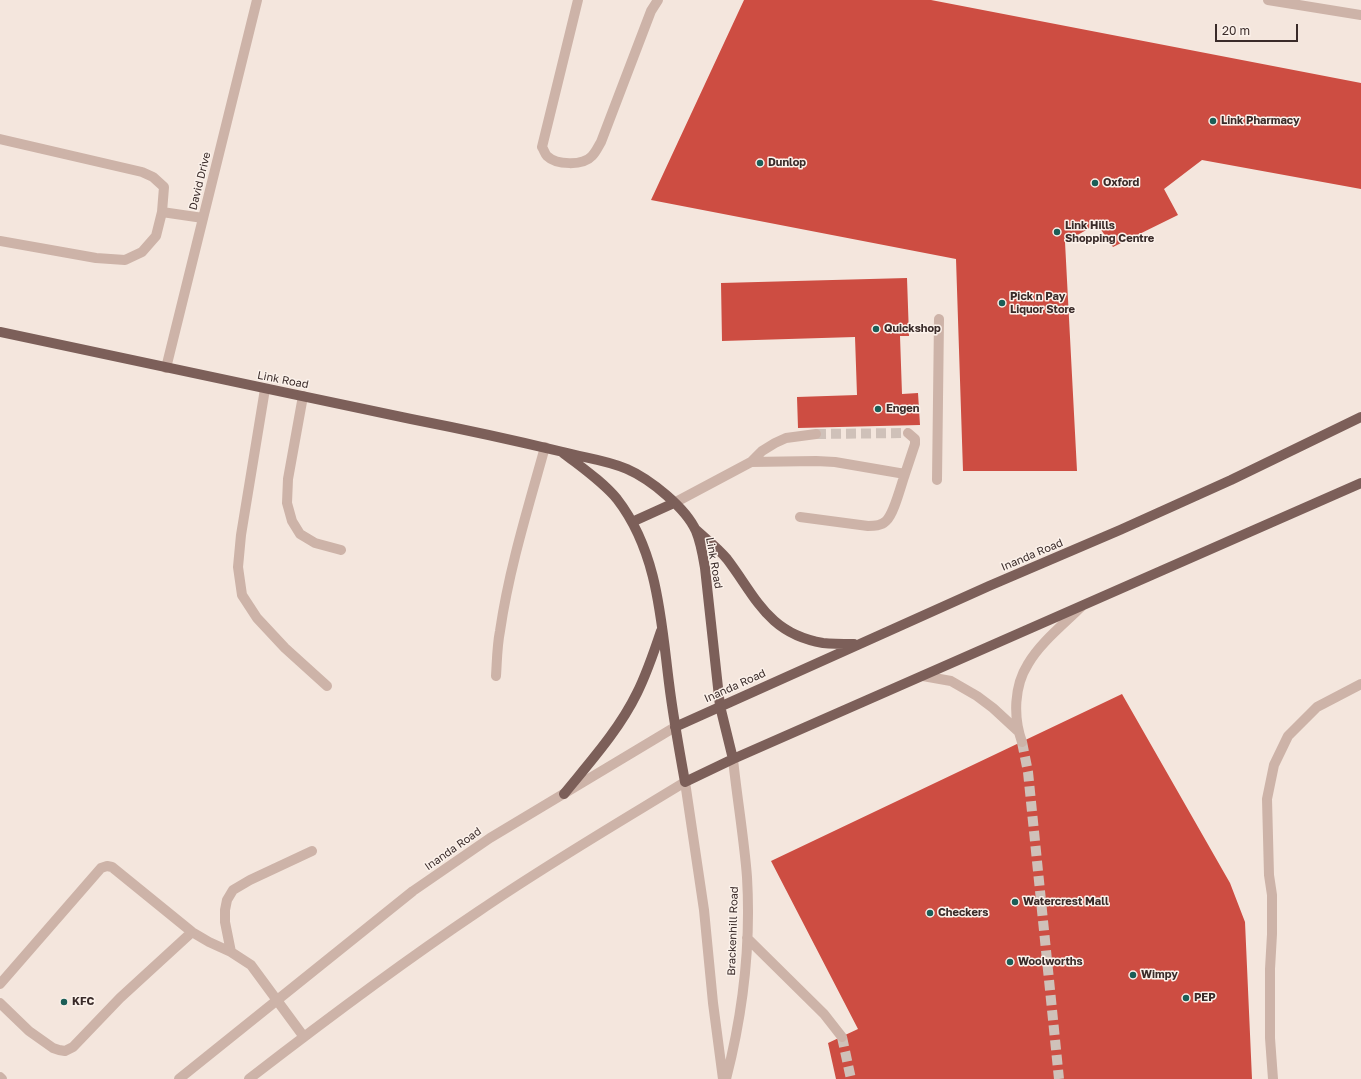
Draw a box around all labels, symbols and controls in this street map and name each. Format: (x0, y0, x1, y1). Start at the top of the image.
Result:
scale bar (1217, 16, 1300, 42)
text: 20 m (1222, 23, 1250, 38)
place label: Link Pharmacy (1221, 114, 1300, 128)
marker: Link Pharmacy (1208, 116, 1218, 126)
street label: David Drive (186, 151, 214, 211)
place label: Dunlop (768, 156, 806, 170)
marker: Dunlop (755, 158, 765, 168)
place label: Oxford (1103, 176, 1139, 190)
marker: Oxford (1090, 178, 1100, 188)
place label: Link Hills Shopping Centre (1065, 219, 1154, 245)
marker: Link Hills Shopping Centre (1052, 227, 1062, 237)
place label: Pick n Pay Liquor Store (1010, 290, 1075, 316)
marker: Pick n Pay Liquor Store (997, 298, 1007, 308)
place label: Quickshop (884, 322, 941, 336)
marker: Quickshop (871, 324, 881, 334)
street label: Link Road (256, 369, 310, 391)
place label: Engen (886, 402, 919, 416)
marker: Engen (873, 404, 883, 414)
street label: Link Road (703, 536, 725, 590)
street label: Inanda Road (999, 536, 1065, 574)
street label: Inanda Road (702, 667, 768, 705)
street label: Inanda Road (422, 825, 484, 873)
street label: Brackenhill Road (725, 886, 741, 976)
place label: Watercrest Mall (1023, 895, 1109, 909)
marker: Watercrest Mall (1010, 897, 1020, 907)
place label: Checkers (938, 906, 988, 920)
marker: Checkers (925, 908, 935, 918)
place label: Woolworths (1018, 955, 1083, 969)
marker: Woolworths (1005, 957, 1015, 967)
place label: Wimpy (1141, 968, 1178, 982)
marker: Wimpy (1128, 970, 1138, 980)
place label: PEP (1194, 991, 1216, 1005)
marker: PEP (1181, 993, 1191, 1003)
place label: KFC (72, 995, 94, 1009)
marker: KFC (59, 997, 69, 1007)

